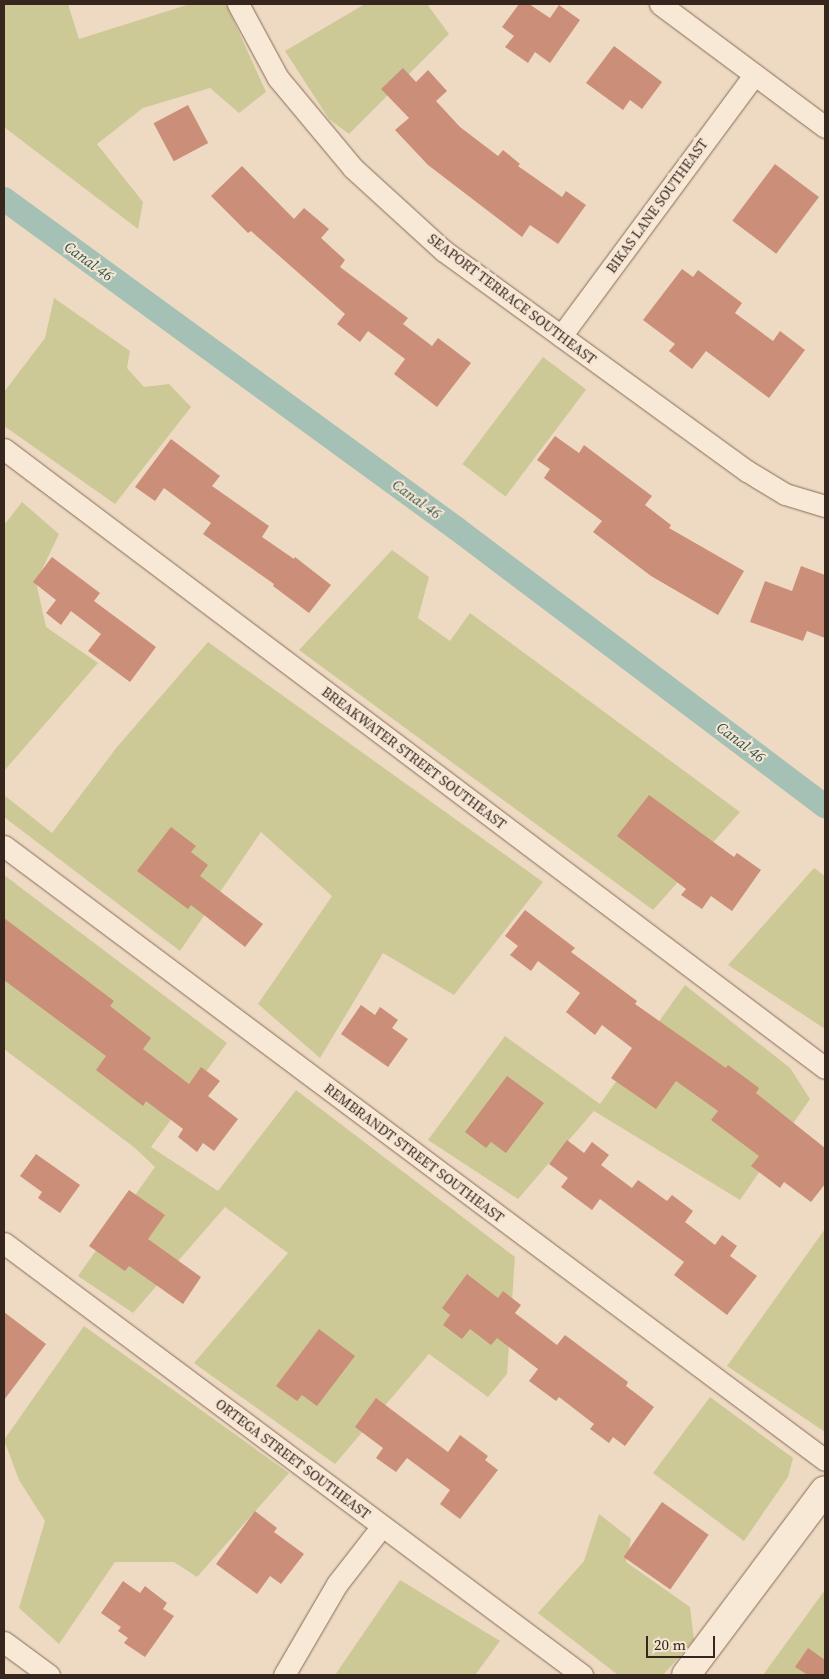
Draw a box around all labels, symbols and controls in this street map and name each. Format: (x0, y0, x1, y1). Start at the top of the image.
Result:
street label: BIKAS LANE SOUTHEAST (603, 136, 711, 276)
street label: SEAPORT TERRACE SOUTHEAST (424, 230, 600, 368)
water label: Canal 46 (61, 237, 117, 285)
water label: Canal 46 (389, 475, 445, 523)
street label: BREAKWATER STREET SOUTHEAST (318, 683, 510, 833)
water label: Canal 46 (713, 718, 769, 766)
street label: REMBRANDT STREET SOUTHEAST (321, 1080, 507, 1226)
street label: ORTEGA STREET SOUTHEAST (212, 1395, 374, 1523)
scale bar (649, 1626, 718, 1658)
text: 20 m (654, 1634, 686, 1655)

